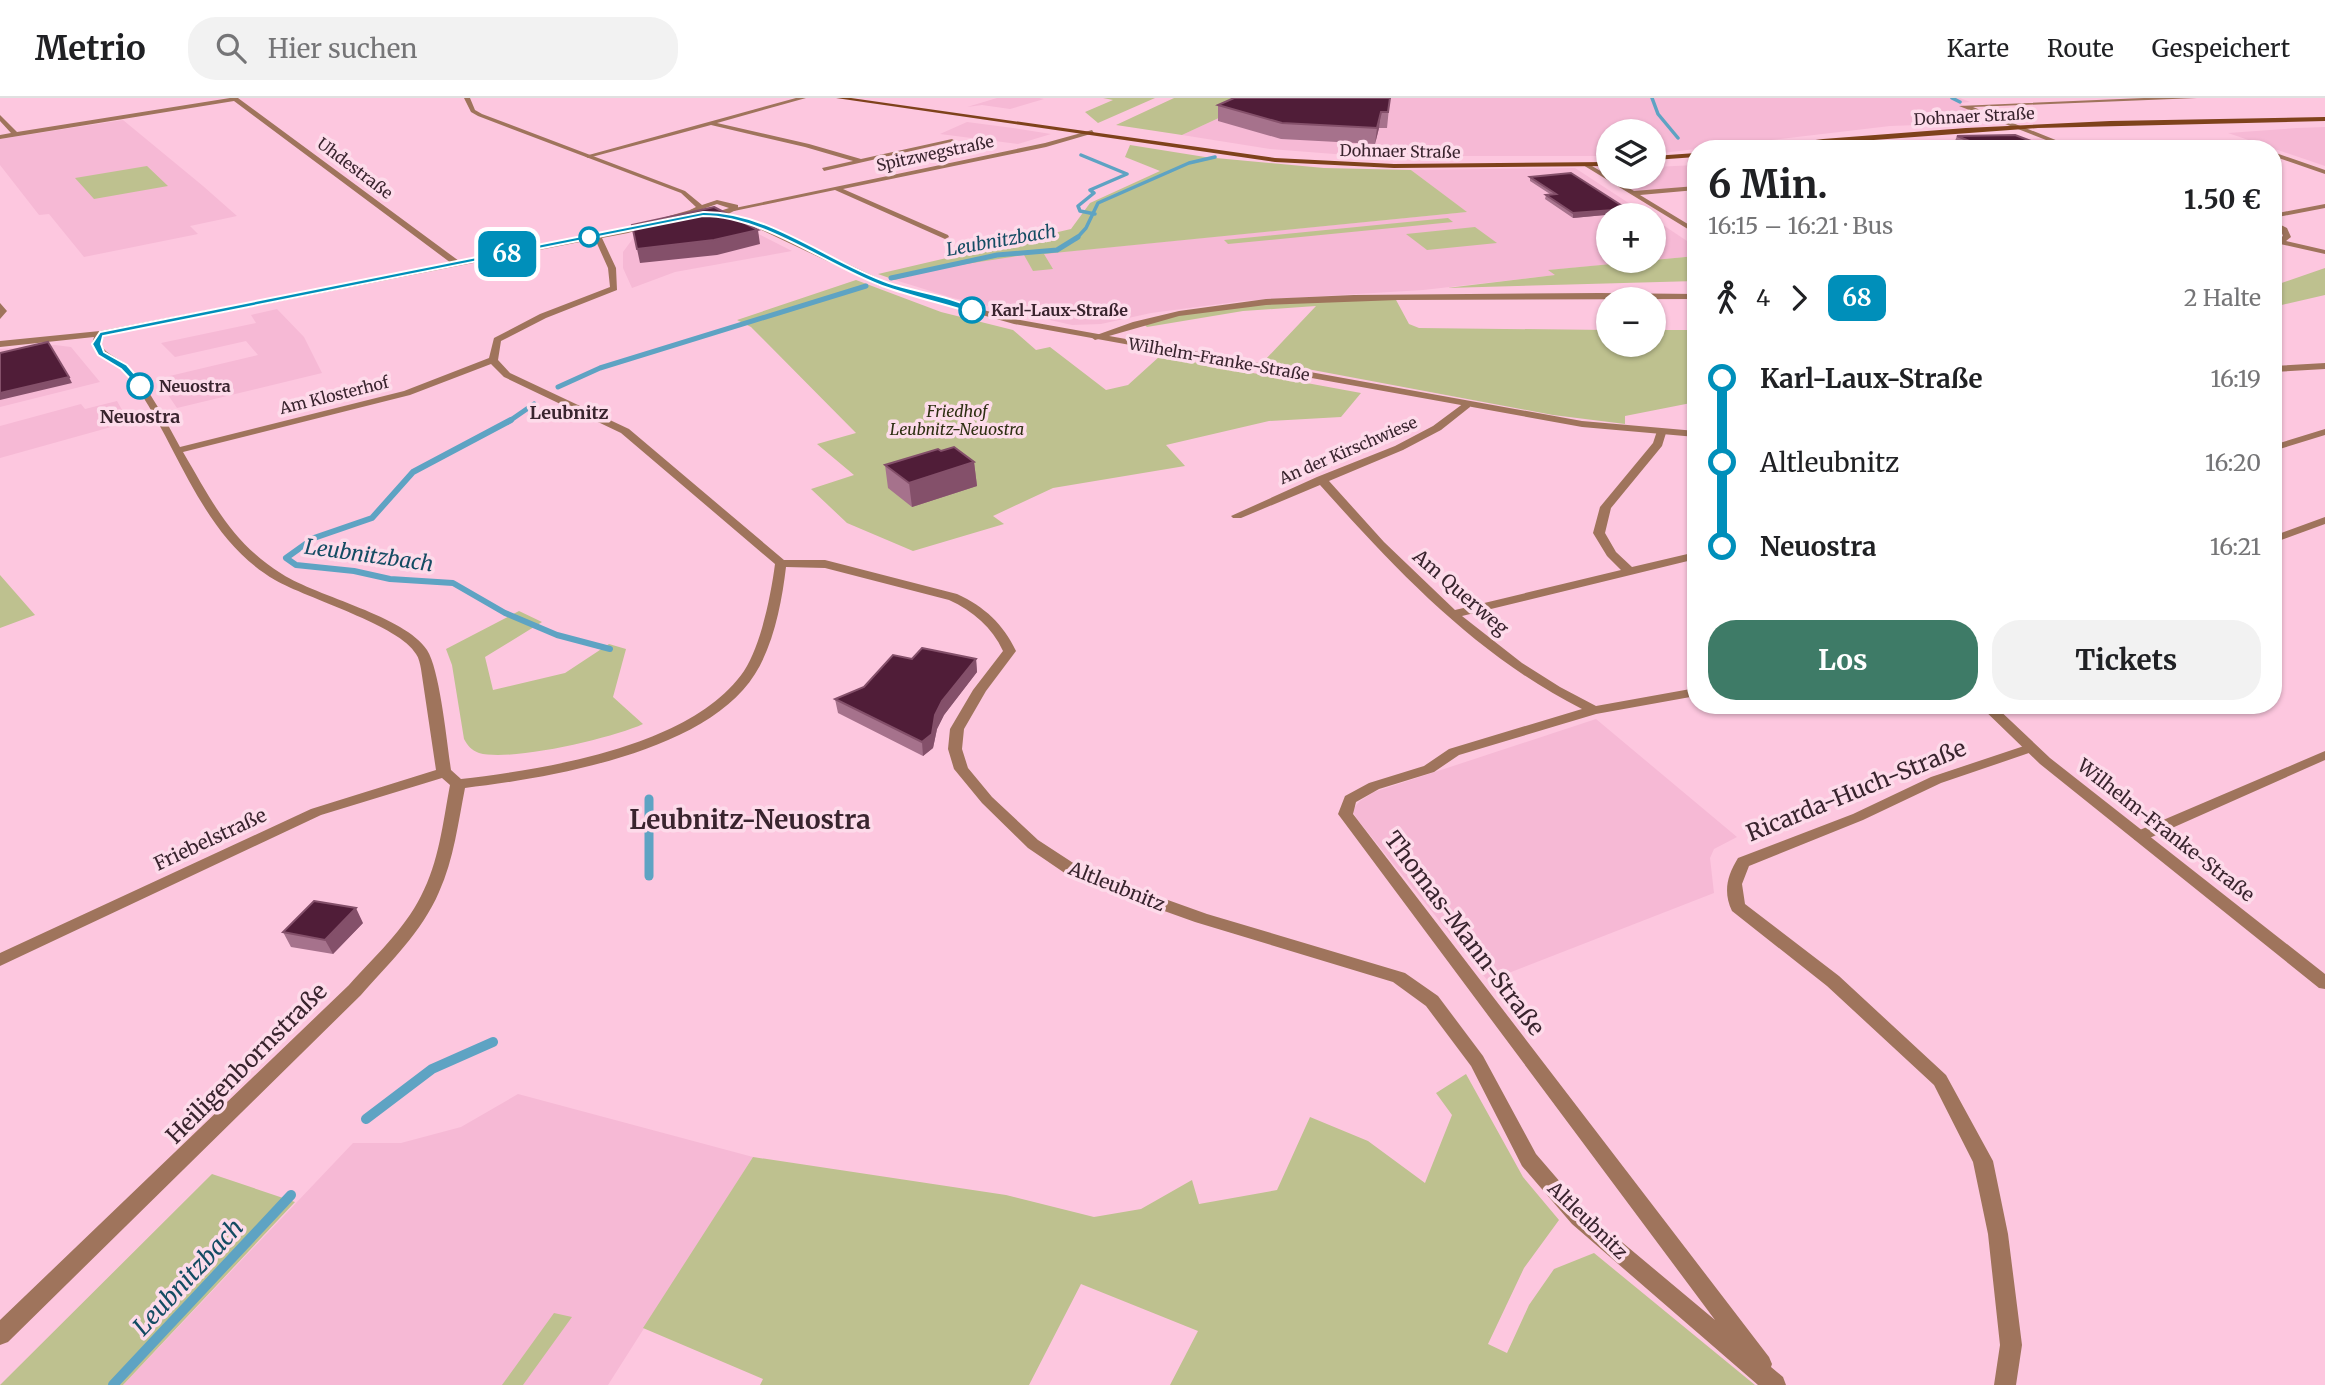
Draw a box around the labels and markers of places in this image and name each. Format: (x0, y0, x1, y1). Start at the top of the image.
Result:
unlabelled marker (579, 227, 599, 247)
marker: Karl-Laux-Straße (959, 297, 985, 323)
place label: Karl-Laux-Straße (991, 300, 1128, 320)
marker: Neuostra (127, 373, 153, 399)
place label: Neuostra (159, 376, 231, 396)

